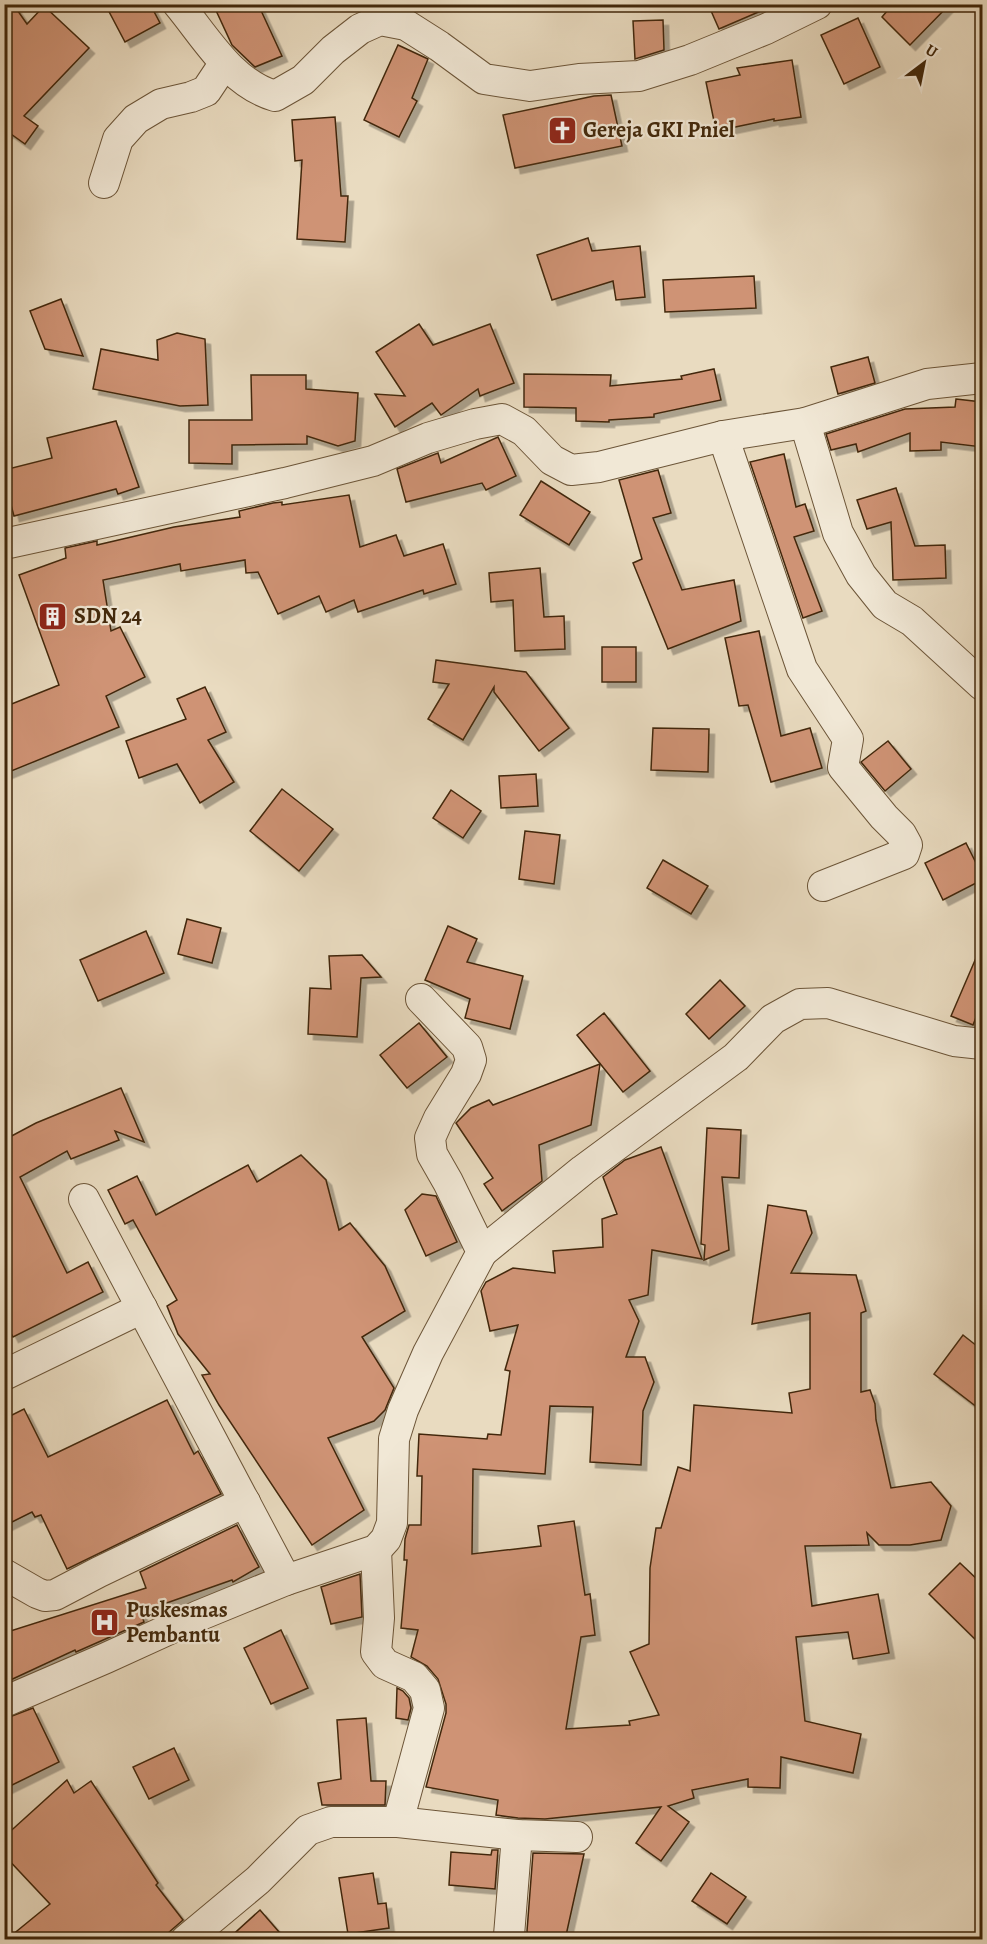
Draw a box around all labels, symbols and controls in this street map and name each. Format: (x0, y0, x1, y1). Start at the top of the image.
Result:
north arrow (894, 33, 954, 93)
text: U (921, 39, 942, 63)
church icon: Gereja GKI Pniel (546, 114, 578, 146)
place label: Gereja GKI Pniel (583, 115, 735, 145)
building icon: SDN 24 (37, 600, 69, 632)
place label: SDN 24 (74, 601, 142, 631)
place label: Puskesmas Pembantu (126, 1595, 228, 1650)
hospital icon: Puskesmas Pembantu (89, 1607, 121, 1639)

